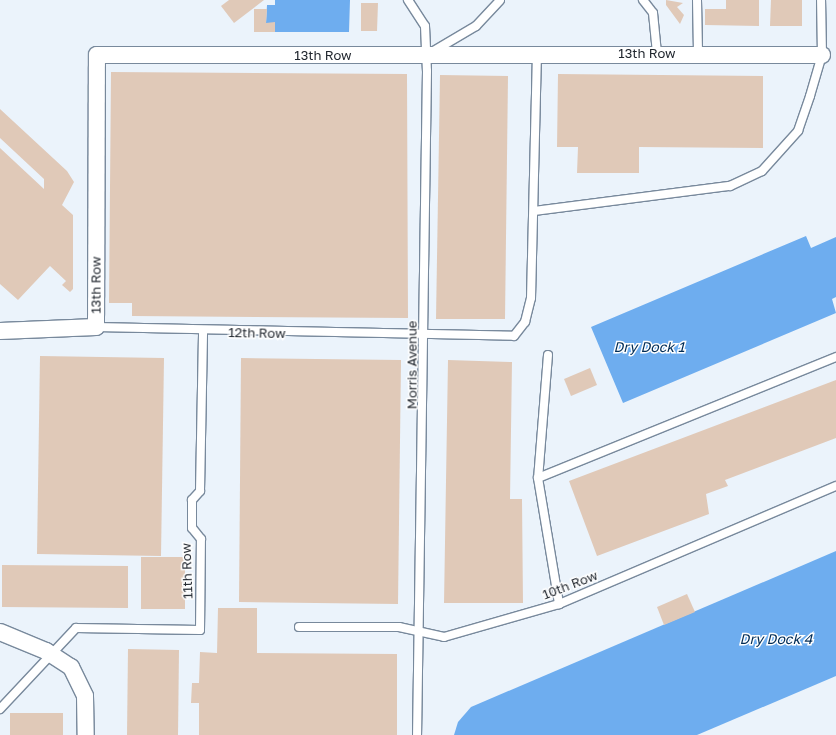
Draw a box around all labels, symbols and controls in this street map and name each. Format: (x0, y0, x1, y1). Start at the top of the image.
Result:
street label: 13th Row (618, 45, 676, 61)
street label: 13th Row (294, 47, 352, 63)
street label: 13th Row (88, 256, 104, 314)
street label: Morris Avenue (404, 321, 420, 409)
street label: 12th Row (228, 325, 286, 341)
water label: Dry Dock 1 (613, 339, 685, 355)
street label: 11th Row (178, 543, 196, 599)
street label: 10th Row (540, 567, 600, 603)
water label: Dry Dock 4 (740, 631, 812, 647)

